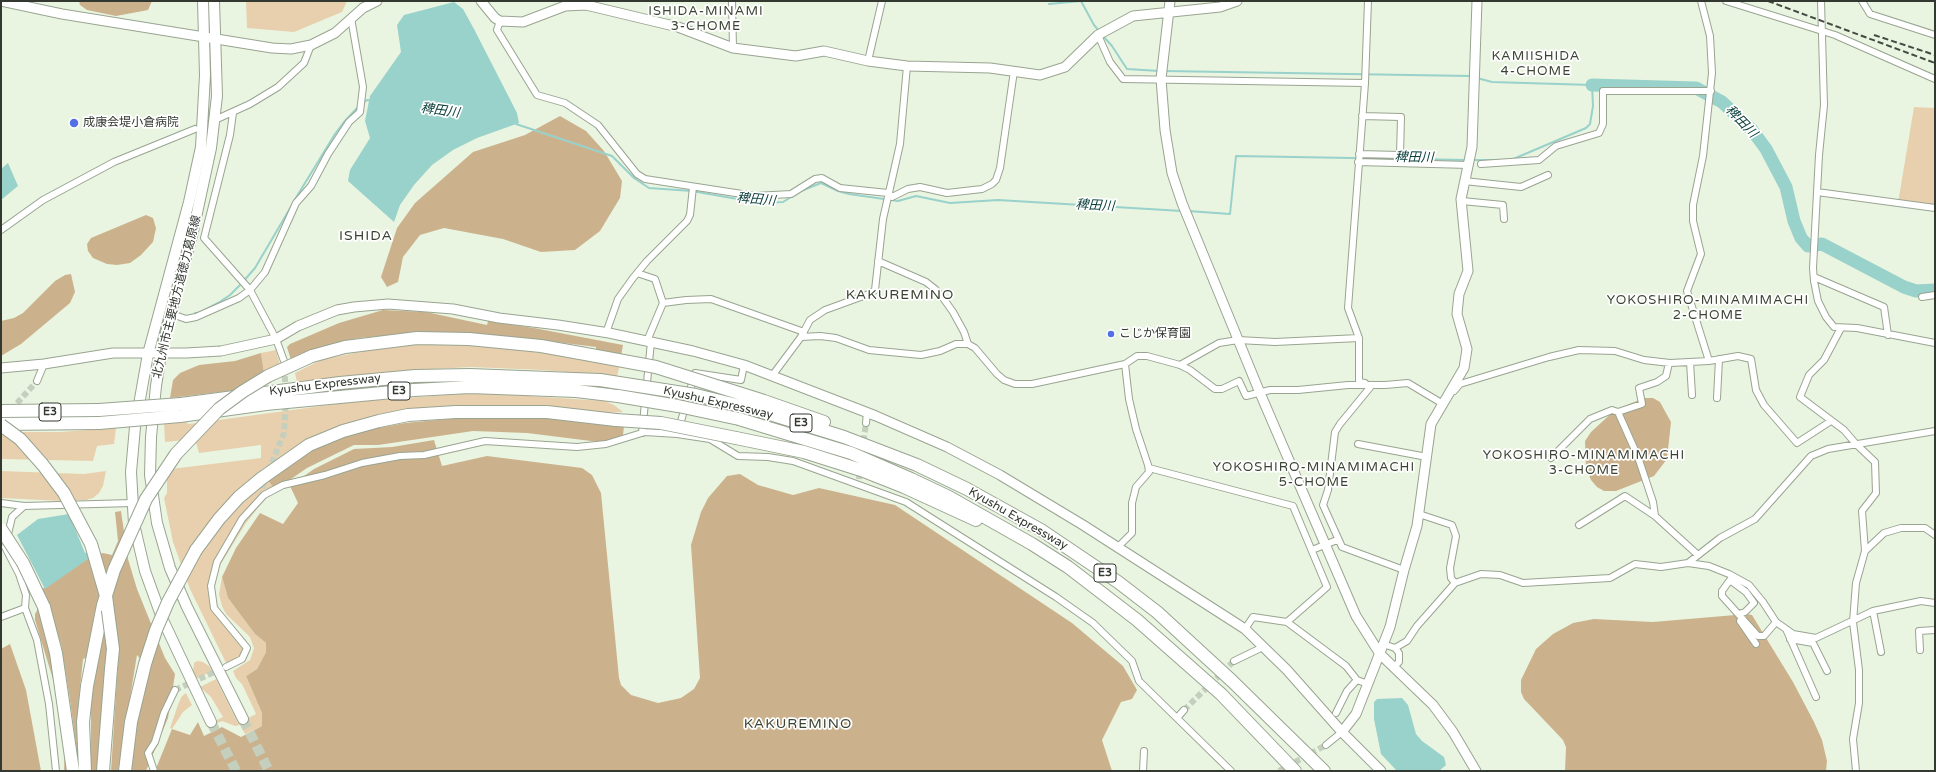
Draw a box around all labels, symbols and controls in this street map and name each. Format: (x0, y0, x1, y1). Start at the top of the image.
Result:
district label: ISHIDA-MINAMI 3-CHOME (648, 4, 764, 35)
district label: KAMIISHIDA 4-CHOME (1492, 49, 1580, 80)
water label: 稗田川 (420, 101, 460, 121)
water label: 稗田川 (1722, 103, 1760, 141)
place label: 成康会堤小倉病院 (83, 116, 179, 130)
marker: 成康会堤小倉病院 (68, 117, 80, 129)
water label: 稗田川 (1394, 150, 1434, 166)
water label: 稗田川 (736, 191, 776, 209)
water label: 稗田川 (1075, 197, 1115, 215)
street label: 北九州市主要地方道徳力葛原線 (150, 214, 204, 380)
district label: ISHIDA (339, 228, 393, 244)
district label: KAKUREMINO (846, 287, 954, 303)
district label: YOKOSHIRO-MINAMIMACHI 2-CHOME (1607, 293, 1809, 324)
place label: こじか保育園 (1119, 327, 1191, 341)
marker: こじか保育園 (1106, 329, 1116, 339)
street label: Kyushu Expressway (268, 371, 382, 399)
road number: E3 (388, 382, 410, 400)
street label: Kyushu Expressway (662, 383, 774, 423)
road number: E3 (39, 403, 61, 421)
road number: E3 (790, 414, 812, 432)
district label: YOKOSHIRO-MINAMIMACHI 3-CHOME (1483, 448, 1685, 479)
district label: YOKOSHIRO-MINAMIMACHI 5-CHOME (1213, 460, 1415, 491)
street label: Kyushu Expressway (966, 485, 1070, 553)
road number: E3 (1094, 564, 1116, 582)
district label: KAKUREMINO (744, 716, 852, 732)

